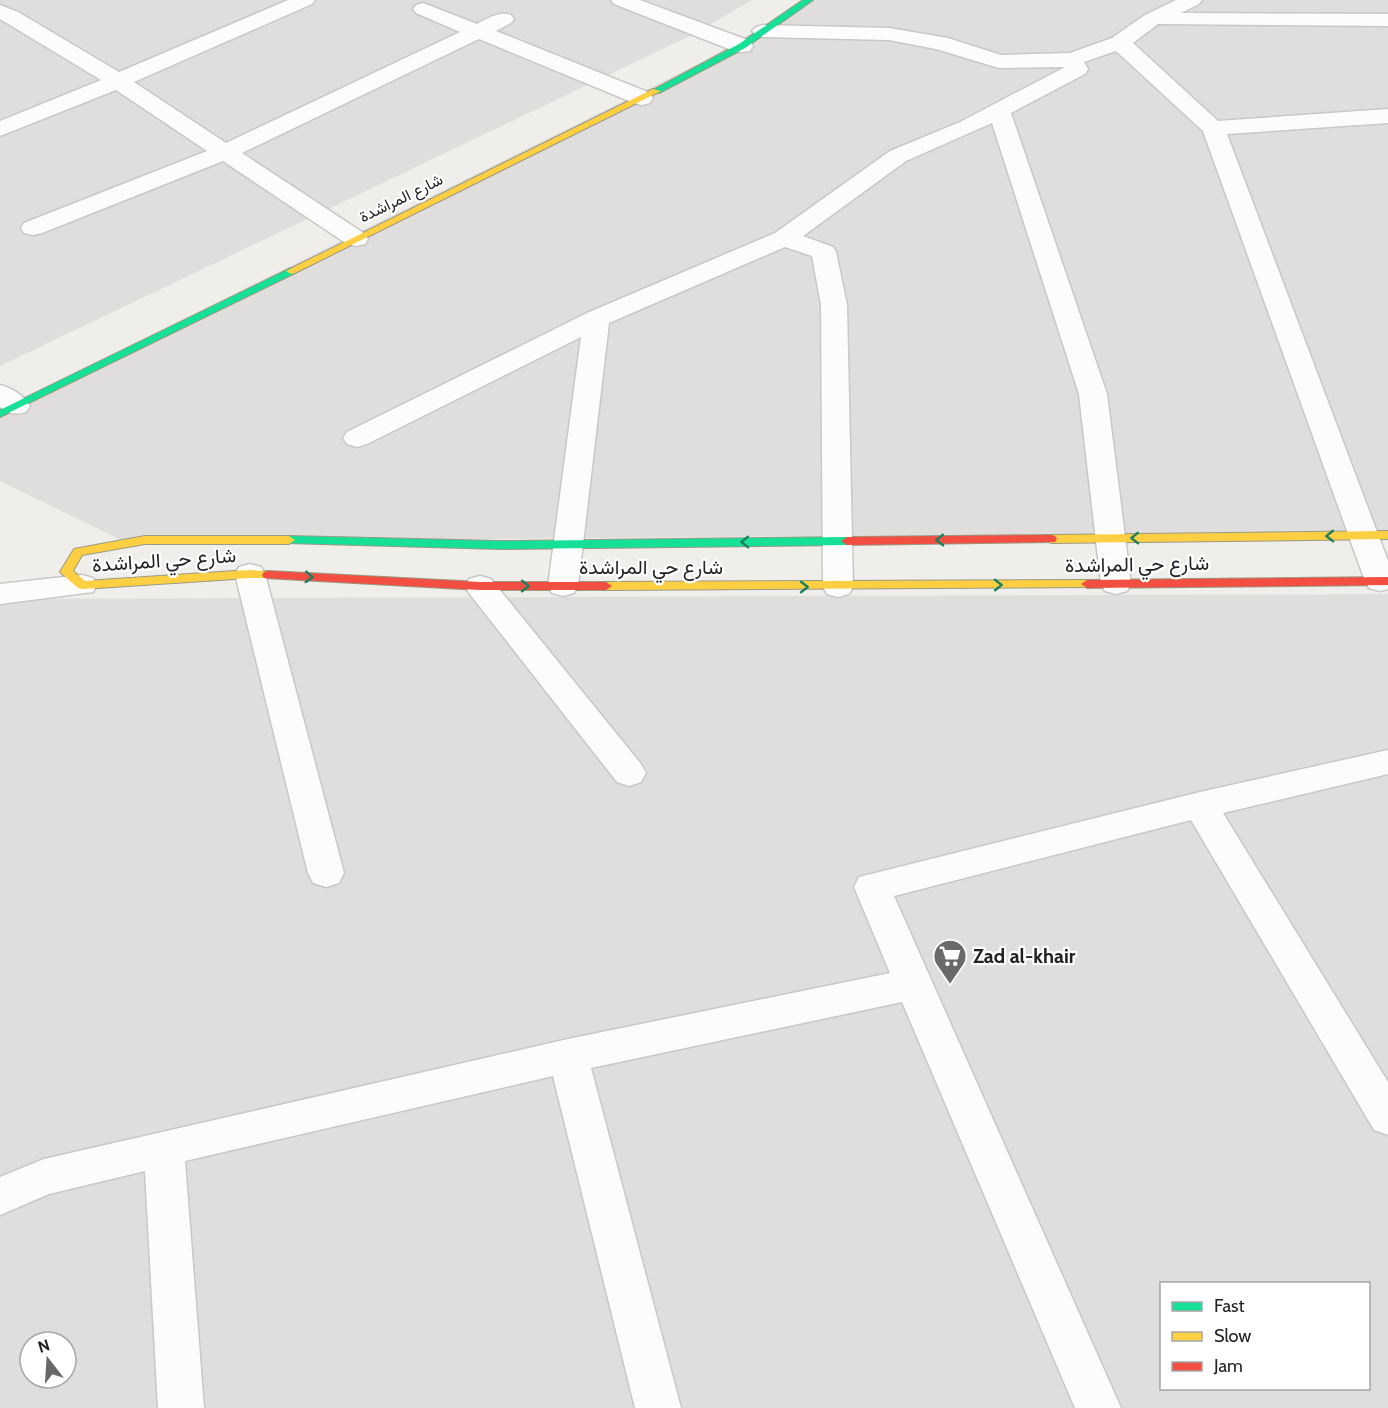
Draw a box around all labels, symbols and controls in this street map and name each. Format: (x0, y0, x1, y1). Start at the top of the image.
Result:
street label: شارع المراشدة (356, 170, 447, 228)
one-way arrow (1325, 530, 1334, 542)
one-way arrow (1130, 532, 1139, 544)
one-way arrow (935, 534, 944, 546)
one-way arrow (740, 536, 749, 548)
street label: شارع حي المراشدة (91, 543, 237, 582)
street label: شارع حي المراشدة (1065, 551, 1209, 582)
street label: شارع حي المراشدة (579, 555, 723, 584)
one-way arrow (304, 570, 313, 583)
one-way arrow (994, 579, 1003, 591)
one-way arrow (520, 580, 529, 592)
one-way arrow (799, 581, 808, 593)
supermarket icon: Zad al-khair (932, 938, 968, 985)
place label: Zad al-khair (973, 944, 1076, 968)
legend (1160, 1282, 1370, 1390)
text: Fast (1214, 1295, 1245, 1317)
text: Slow (1214, 1325, 1251, 1347)
north arrow (18, 1330, 78, 1390)
text: N (36, 1335, 52, 1357)
text: Jam (1213, 1355, 1243, 1377)

